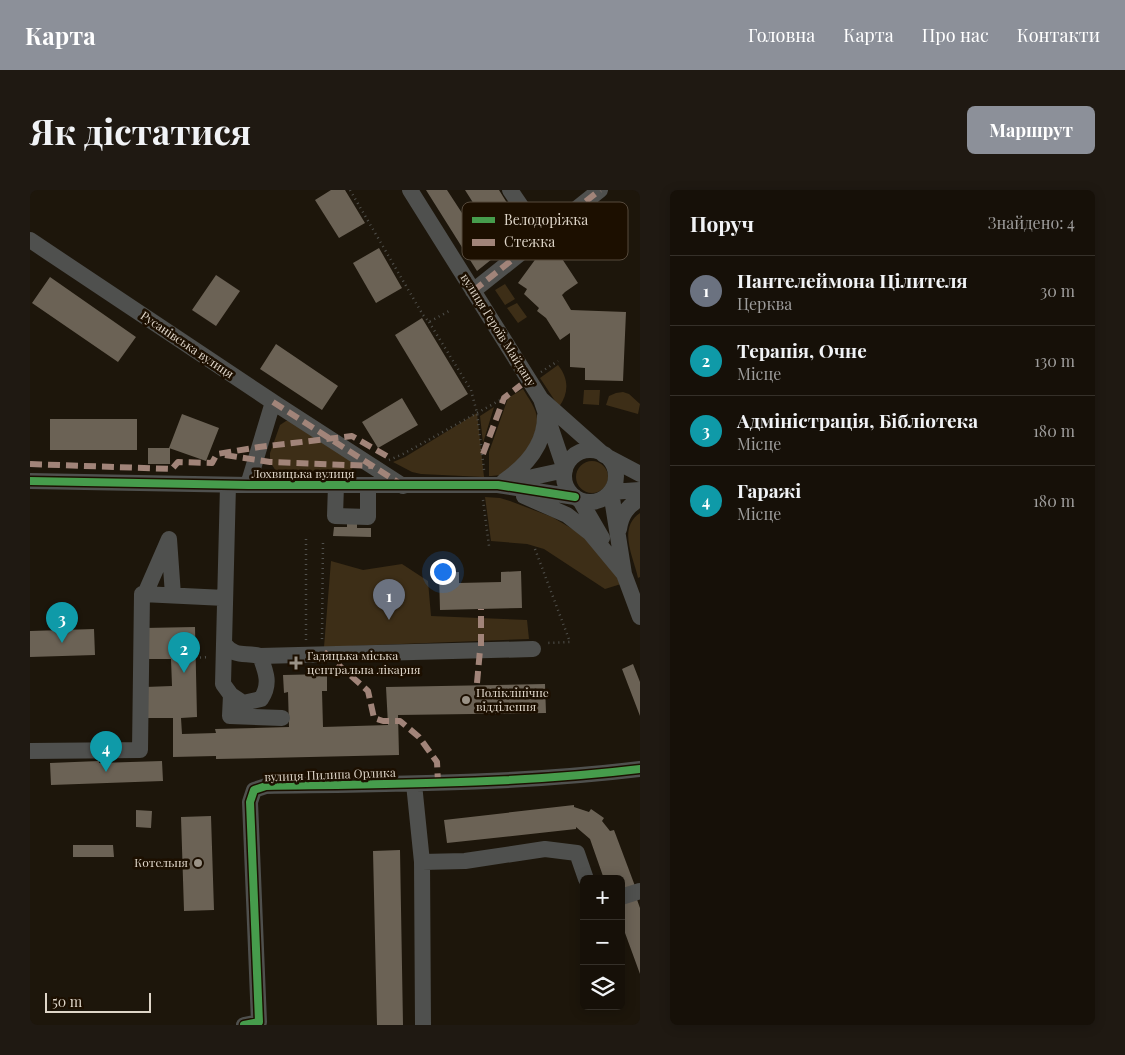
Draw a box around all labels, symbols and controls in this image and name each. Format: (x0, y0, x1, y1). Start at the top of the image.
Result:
text: Карта (25, 19, 96, 51)
text: Головна (748, 23, 815, 47)
text: Карта (843, 23, 894, 47)
text: Про нас (922, 23, 989, 47)
text: Контакти (1017, 23, 1100, 47)
button: Маршрут (967, 106, 1095, 154)
text: Як дістатися (30, 107, 251, 154)
legend (462, 202, 628, 260)
text: Поруч (690, 209, 754, 237)
text: Велодоріжка (504, 210, 588, 229)
text: Знайдено: 4 (988, 212, 1075, 233)
text: Стежка (504, 232, 555, 251)
text: Пантелеймона Цілителя (737, 267, 968, 293)
street label: вулиця Героїв Майдану (458, 270, 540, 389)
text: 1 (703, 280, 709, 301)
text: 30 m (1040, 280, 1075, 301)
text: Церква (737, 293, 792, 314)
street label: Русанівська вулиця (138, 307, 238, 382)
text: Терапія, Очне (737, 337, 867, 363)
text: 2 (702, 350, 710, 371)
text: 130 m (1034, 350, 1075, 371)
text: Місце (737, 363, 781, 384)
text: Адміністрація, Бібліотека (737, 407, 978, 433)
text: 3 (702, 420, 710, 441)
text: 180 m (1033, 420, 1075, 441)
text: Місце (737, 433, 781, 454)
street label: Лохвицька вулиця (250, 465, 355, 481)
text: Гаражі (737, 477, 801, 503)
text: 4 (702, 490, 710, 511)
text: 180 m (1033, 490, 1075, 511)
text: Місце (737, 503, 781, 524)
your location (430, 559, 456, 585)
pin: 1 (373, 579, 405, 620)
pin: 3 (46, 602, 78, 643)
pin: 2 (168, 632, 200, 673)
place label: Гадяцька міська центральна лікарня (307, 647, 421, 677)
marker: Гадяцька міська центральна лікарня (289, 656, 303, 670)
place label: Поліклінічне відділення (476, 684, 549, 714)
marker: Поліклінічне відділення (460, 694, 472, 706)
pin: 4 (90, 731, 122, 772)
street label: вулиця Пилипа Орлика (264, 764, 396, 784)
place label: Котельня (134, 854, 189, 870)
marker: Котельня (192, 857, 204, 869)
map controls (580, 875, 625, 1010)
button: + (580, 875, 625, 920)
button: − (580, 920, 625, 965)
button: layers (580, 965, 625, 1010)
scale bar (45, 990, 151, 1013)
text: 50 m (52, 992, 82, 1011)

